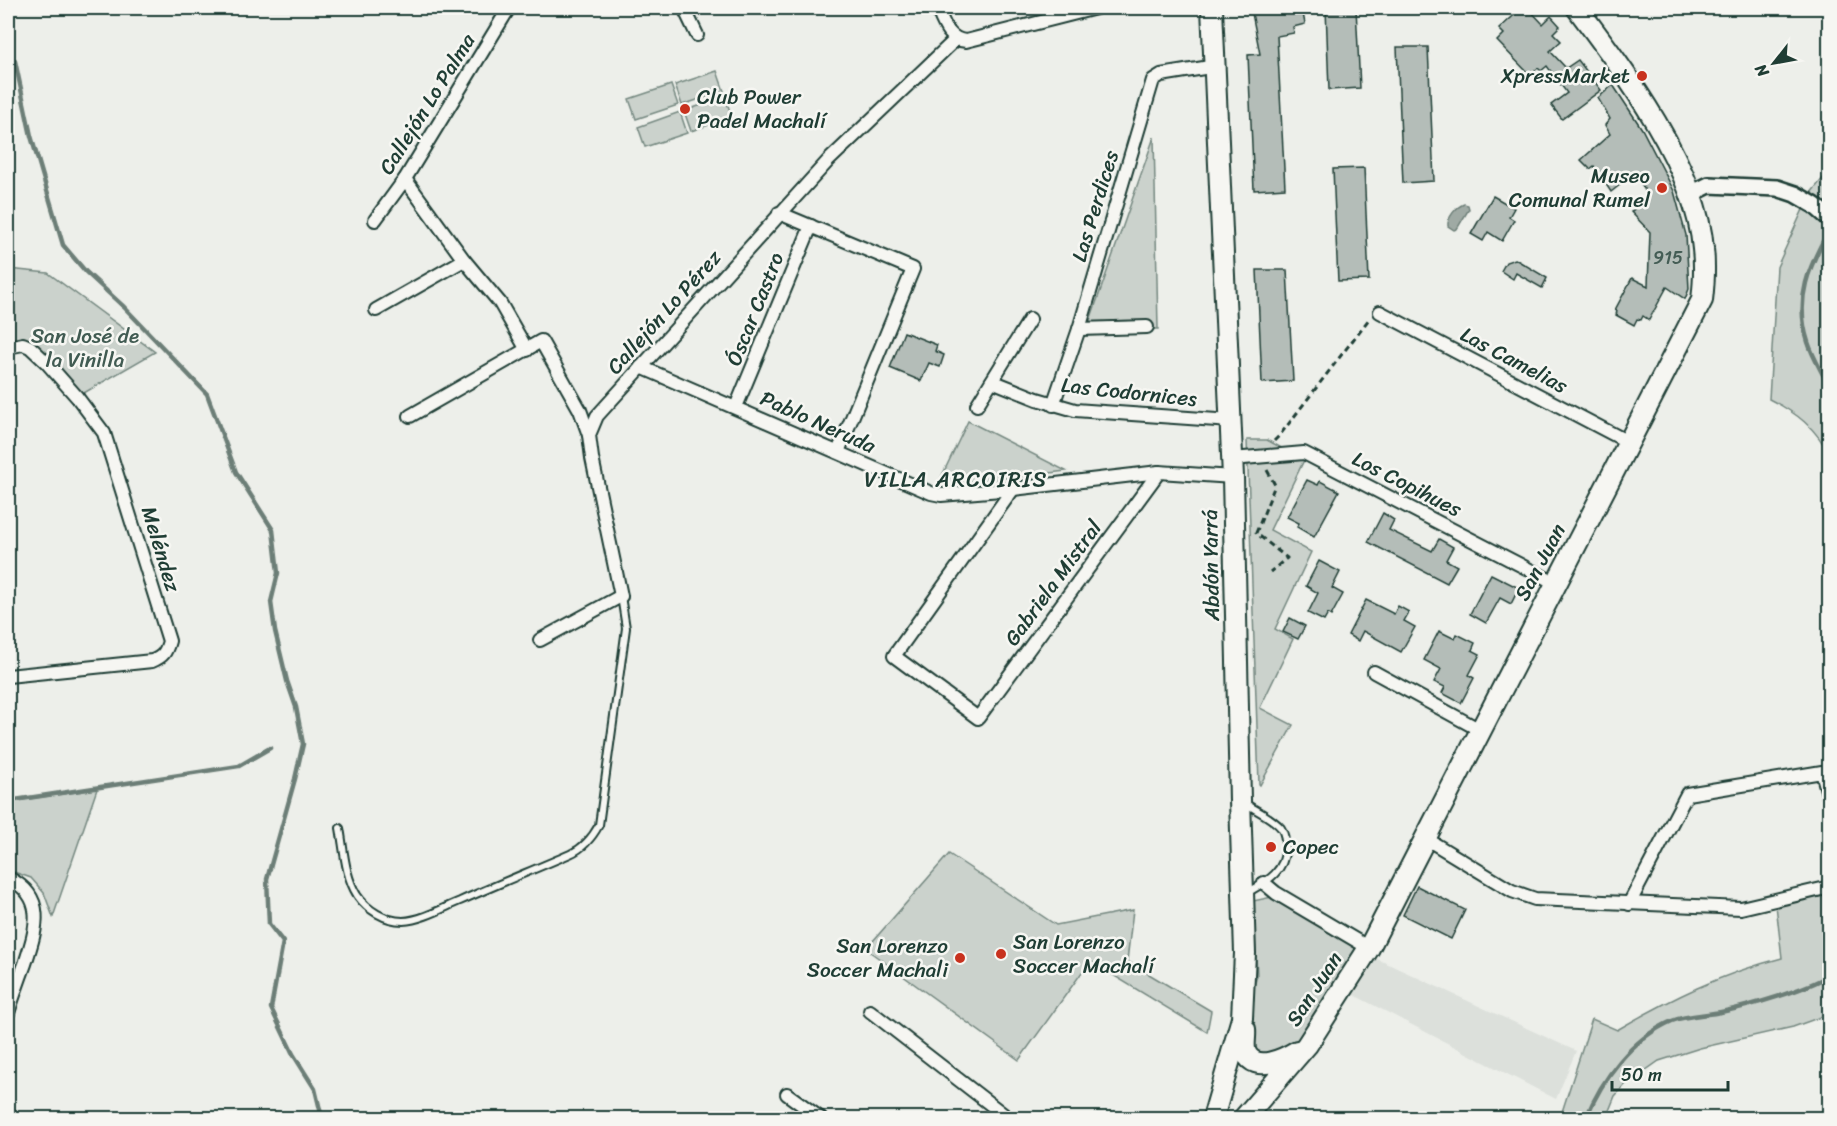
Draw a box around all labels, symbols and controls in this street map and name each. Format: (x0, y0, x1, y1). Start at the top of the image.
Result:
street label: Callejón Lo Palma (368, 25, 486, 182)
north arrow (1744, 33, 1804, 93)
place label: XpressMarket (1500, 57, 1630, 95)
text: N (1746, 57, 1777, 84)
marker: XpressMarket (1635, 69, 1649, 83)
place label: Club Power Padel Machalí (697, 78, 828, 140)
marker: Club Power Padel Machalí (678, 102, 692, 116)
street label: Las Perdices (1060, 145, 1130, 266)
place label: Museo Comunal Rumel (1509, 157, 1651, 219)
marker: Museo Comunal Rumel (1655, 181, 1669, 195)
street label: Callejón Lo Pérez (597, 240, 732, 383)
house number: 915 (1653, 242, 1683, 274)
street label: Óscar Castro (715, 246, 795, 372)
street label: Las Camelias (1453, 316, 1575, 404)
park label: San José de la Vinilla (31, 317, 139, 379)
street label: Las Codornices (1059, 366, 1199, 418)
street label: Pablo Neruda (754, 380, 882, 465)
street label: Los Copihues (1345, 440, 1469, 528)
district label: VILLA ARCOIRIS (864, 460, 1048, 499)
street label: Meléndez (130, 501, 192, 598)
street label: Abdón Yarrá (1191, 508, 1231, 622)
street label: Gabriela Mistral (994, 511, 1113, 654)
street label: San Juan (1504, 516, 1576, 608)
place label: Copec (1283, 828, 1339, 866)
marker: Copec (1264, 840, 1278, 854)
place label: San Lorenzo Soccer Machalí (1013, 923, 1156, 985)
place label: San Lorenzo Soccer Machali (807, 927, 949, 989)
street label: San Juan (1275, 944, 1353, 1034)
marker: San Lorenzo Soccer Machalí (994, 947, 1008, 961)
marker: San Lorenzo Soccer Machali (953, 951, 967, 965)
scale bar (1612, 1054, 1728, 1092)
text: 50 m (1621, 1059, 1662, 1091)

